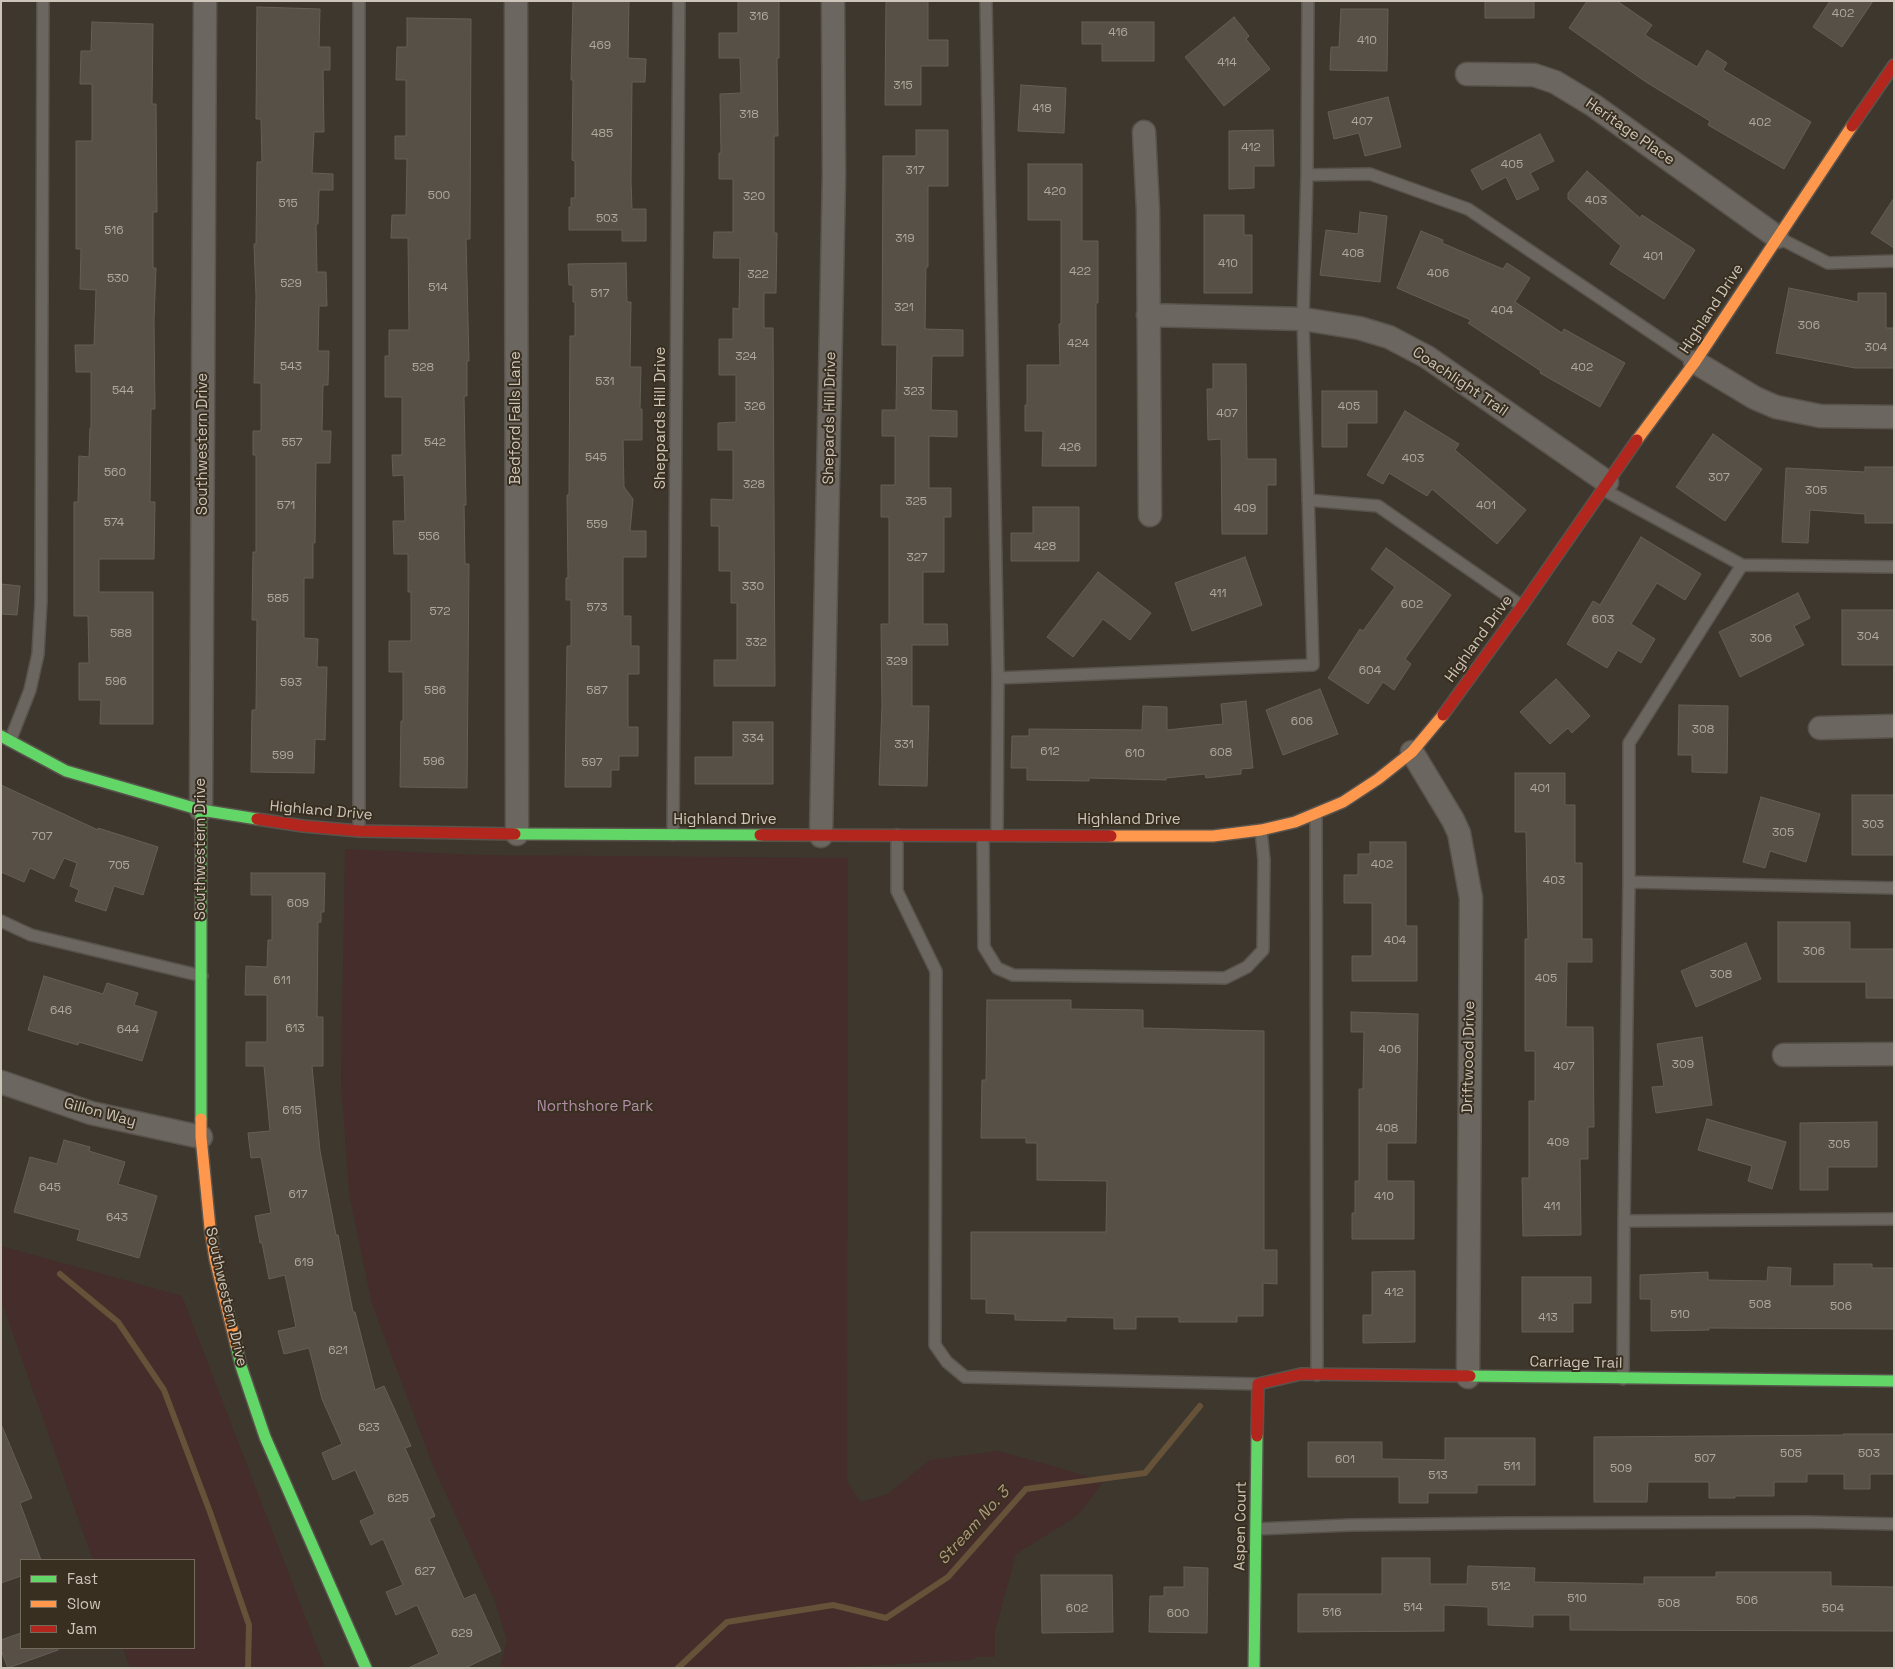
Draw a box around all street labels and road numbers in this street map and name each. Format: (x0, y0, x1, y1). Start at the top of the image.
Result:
street label: Heritage Place (1582, 95, 1678, 169)
street label: Highland Drive (1676, 261, 1748, 357)
street label: Coachlight Trail (1409, 343, 1511, 421)
street label: Sheppards Hill Drive (652, 347, 670, 489)
street label: Bedford Falls Lane (507, 351, 525, 485)
street label: Shepards Hill Drive (820, 351, 840, 485)
street label: Southwestern Drive (194, 373, 212, 515)
street label: Highland Drive (1441, 592, 1517, 686)
street label: Southwestern Drive (192, 778, 210, 920)
street label: Highland Drive (269, 798, 373, 824)
street label: Highland Drive (673, 811, 777, 829)
street label: Highland Drive (1077, 811, 1181, 829)
street label: Driftwood Drive (1459, 1001, 1479, 1113)
street label: Gillon Way (62, 1095, 138, 1131)
street label: Southwestern Drive (201, 1226, 251, 1368)
street label: Carriage Trail (1529, 1353, 1623, 1373)
street label: Aspen Court (1231, 1481, 1251, 1571)

